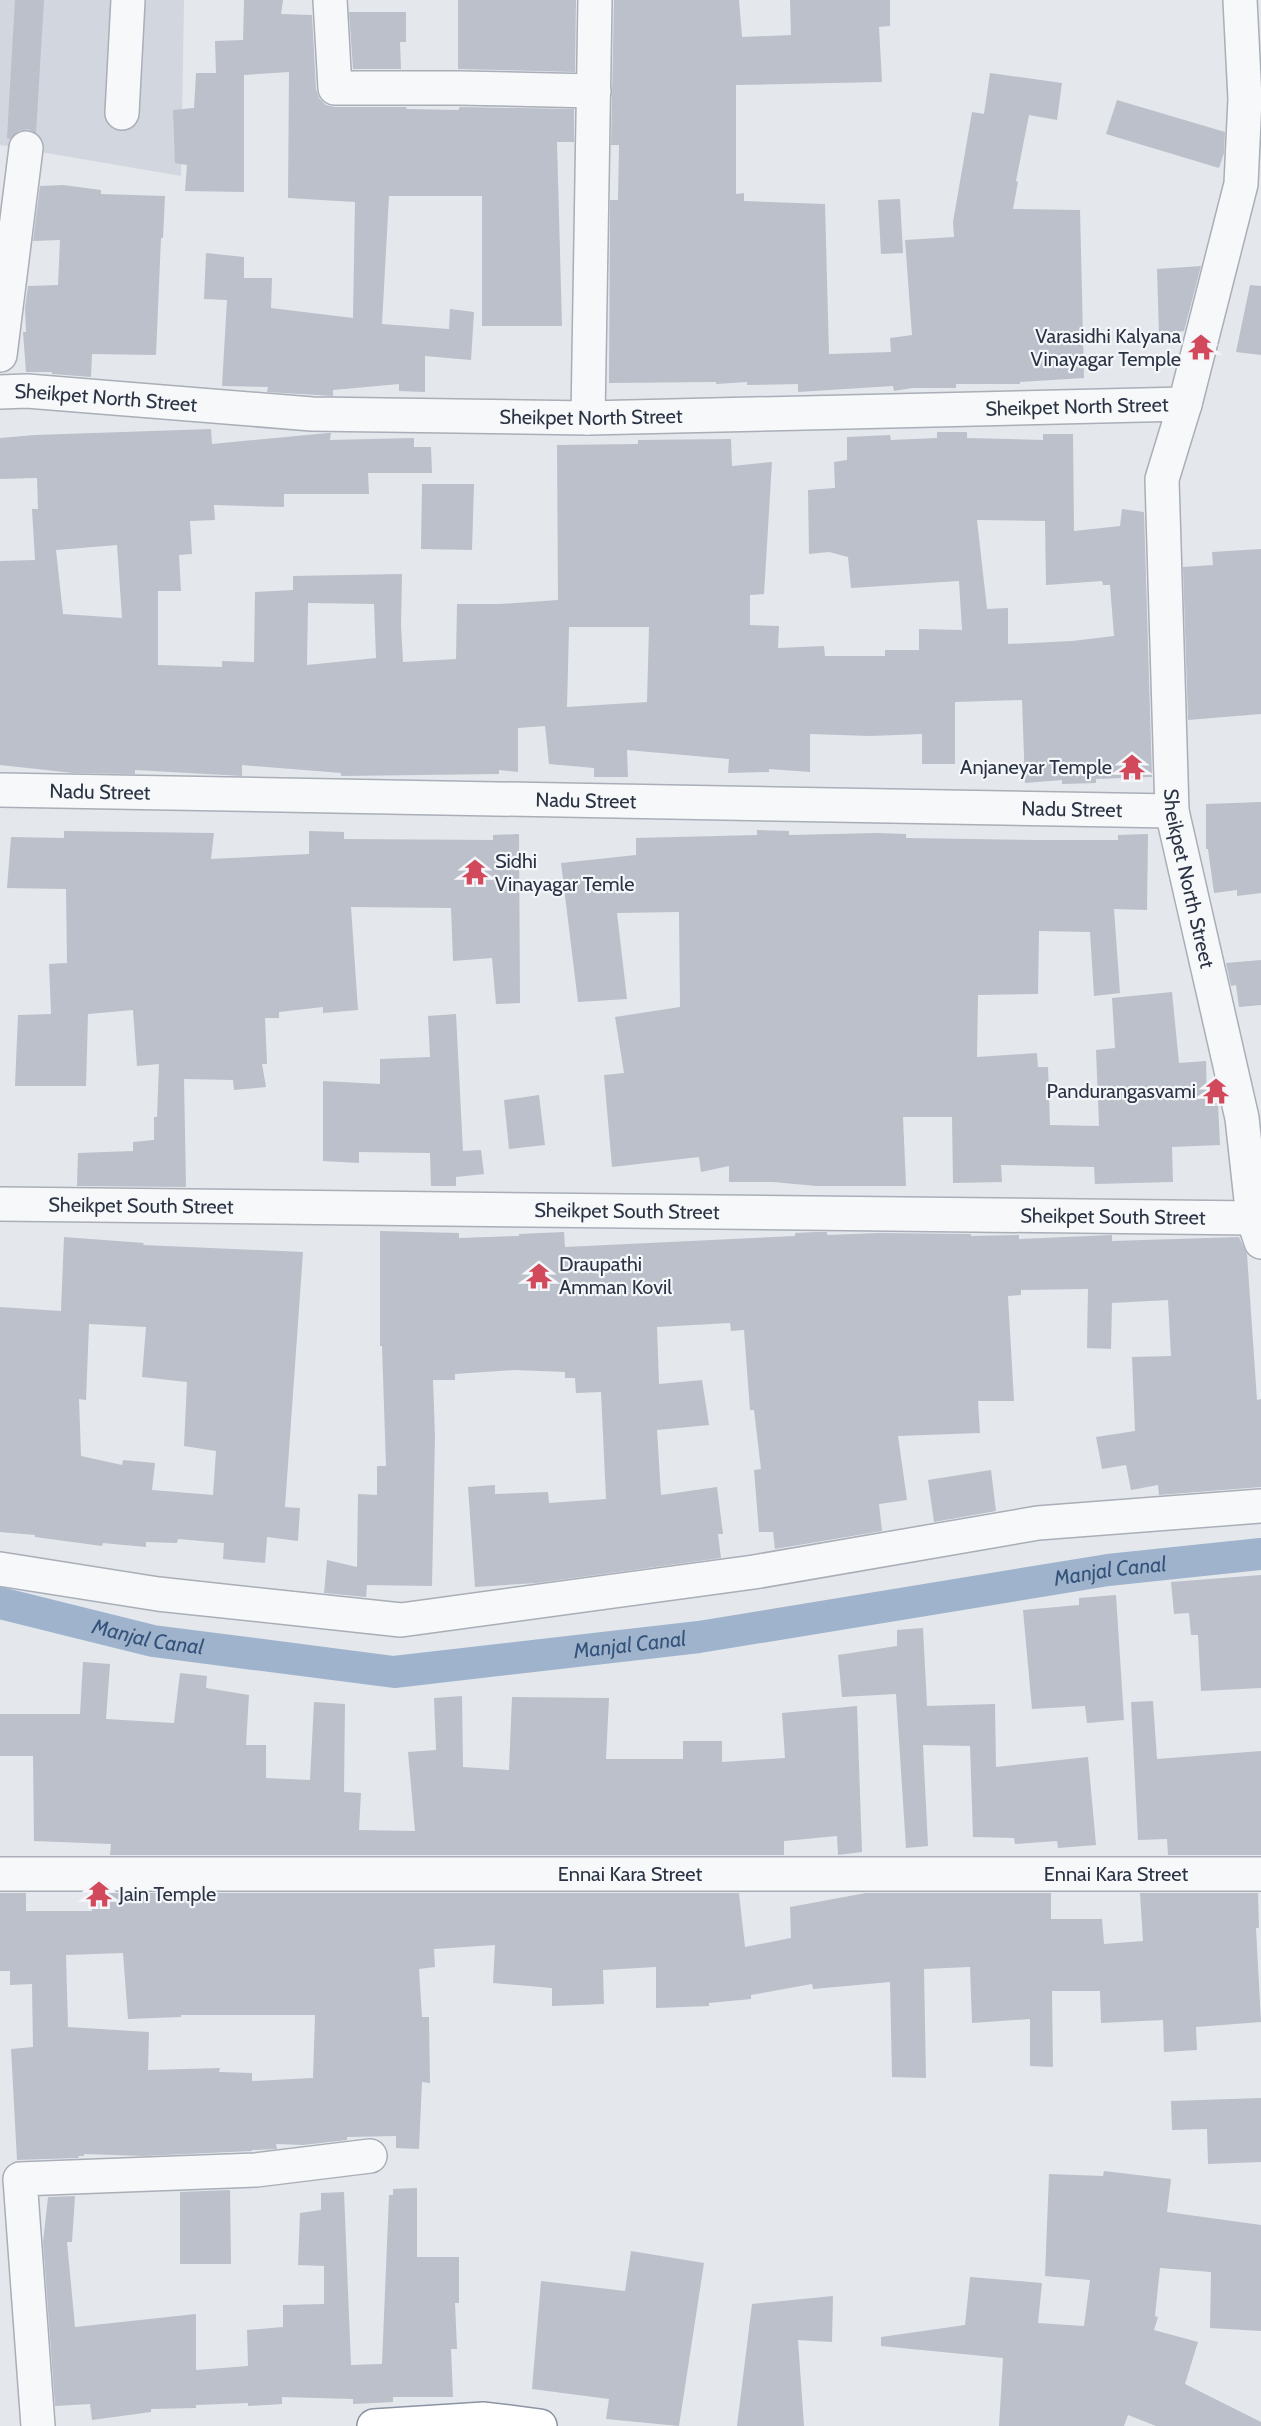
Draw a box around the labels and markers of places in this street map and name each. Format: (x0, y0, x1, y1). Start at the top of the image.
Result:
place label: Varasidhi Kalyana Vinayagar Temple (1030, 324, 1181, 371)
temple icon: Varasidhi Kalyana Vinayagar Temple (1186, 332, 1216, 362)
temple icon: Anjaneyar Temple (1117, 752, 1147, 782)
place label: Anjaneyar Temple (960, 755, 1112, 779)
place label: Sidhi Vinayagar Temle (495, 849, 634, 896)
temple icon: Sidhi Vinayagar Temle (460, 857, 490, 887)
temple icon: Pandurangasvami (1201, 1076, 1231, 1106)
place label: Pandurangasvami (1047, 1079, 1196, 1103)
place label: Draupathi Amman Kovil (559, 1252, 672, 1299)
temple icon: Draupathi Amman Kovil (524, 1261, 554, 1291)
temple icon: Jain Temple (84, 1879, 114, 1909)
place label: Jain Temple (118, 1882, 216, 1906)

